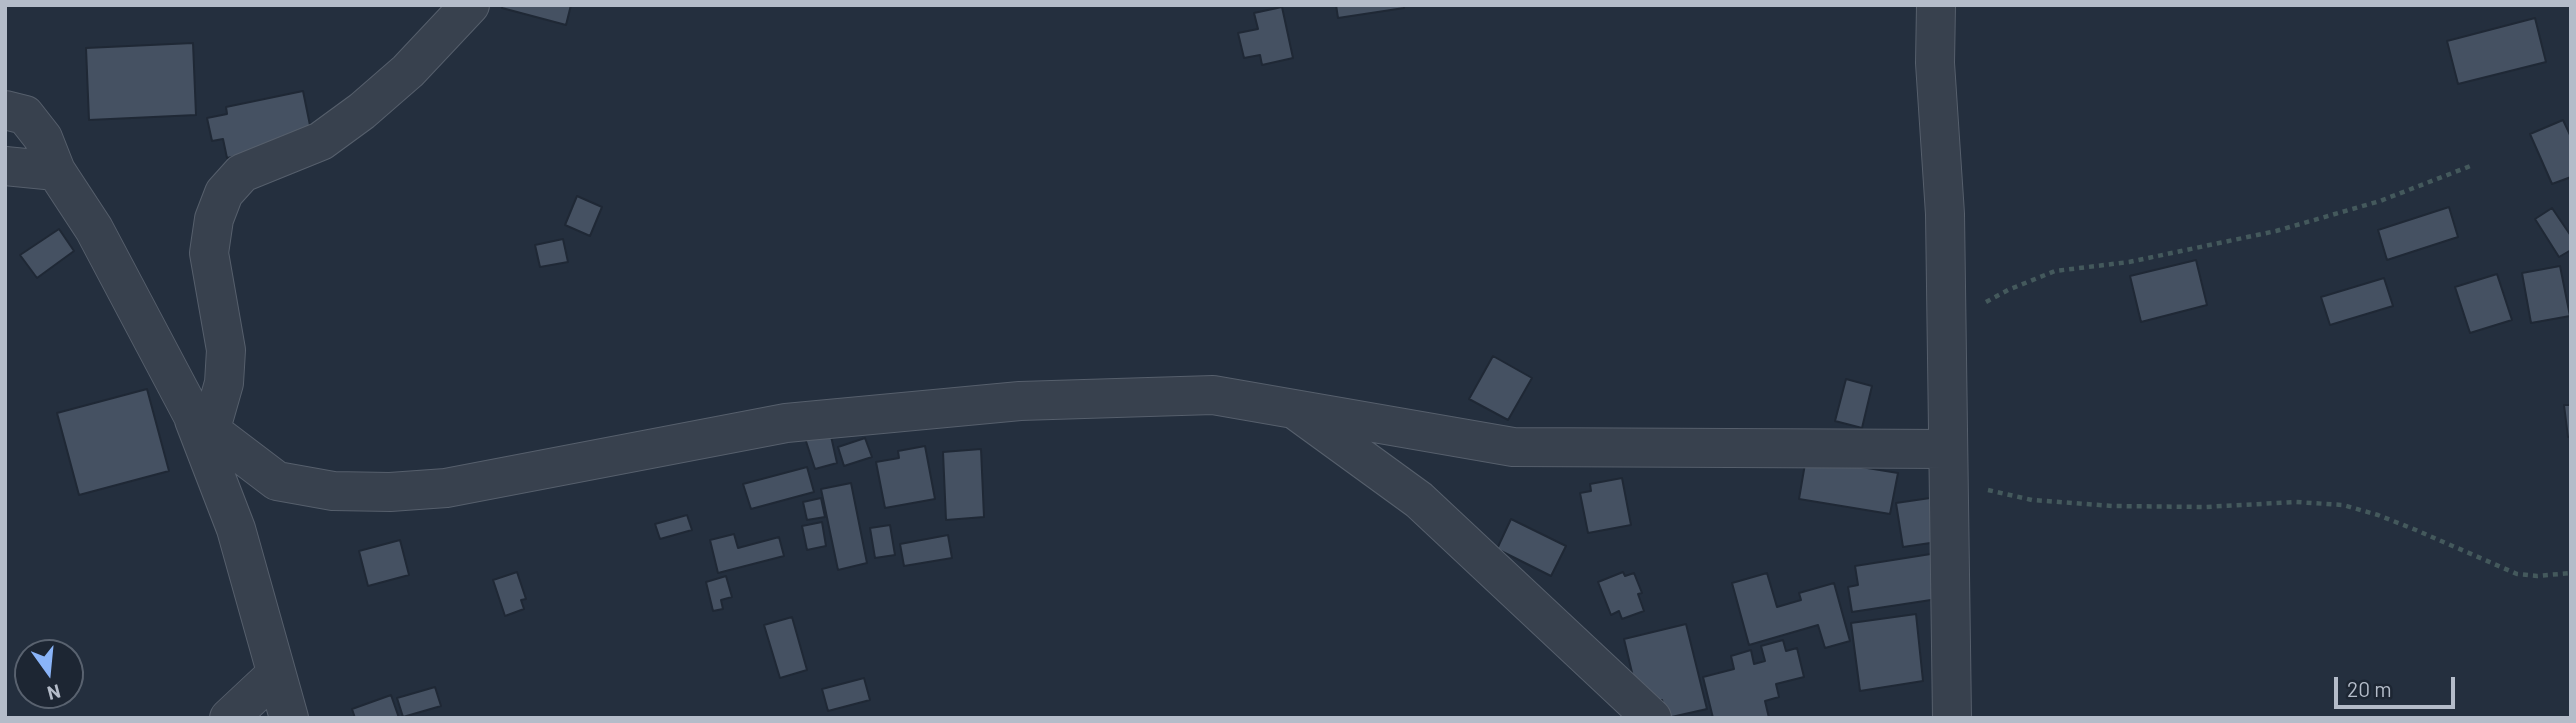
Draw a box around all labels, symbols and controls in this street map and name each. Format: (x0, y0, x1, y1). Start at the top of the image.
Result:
north arrow (14, 639, 84, 709)
scale bar (2338, 664, 2459, 708)
text: 20 m (2347, 676, 2392, 701)
text: N (45, 680, 63, 706)

